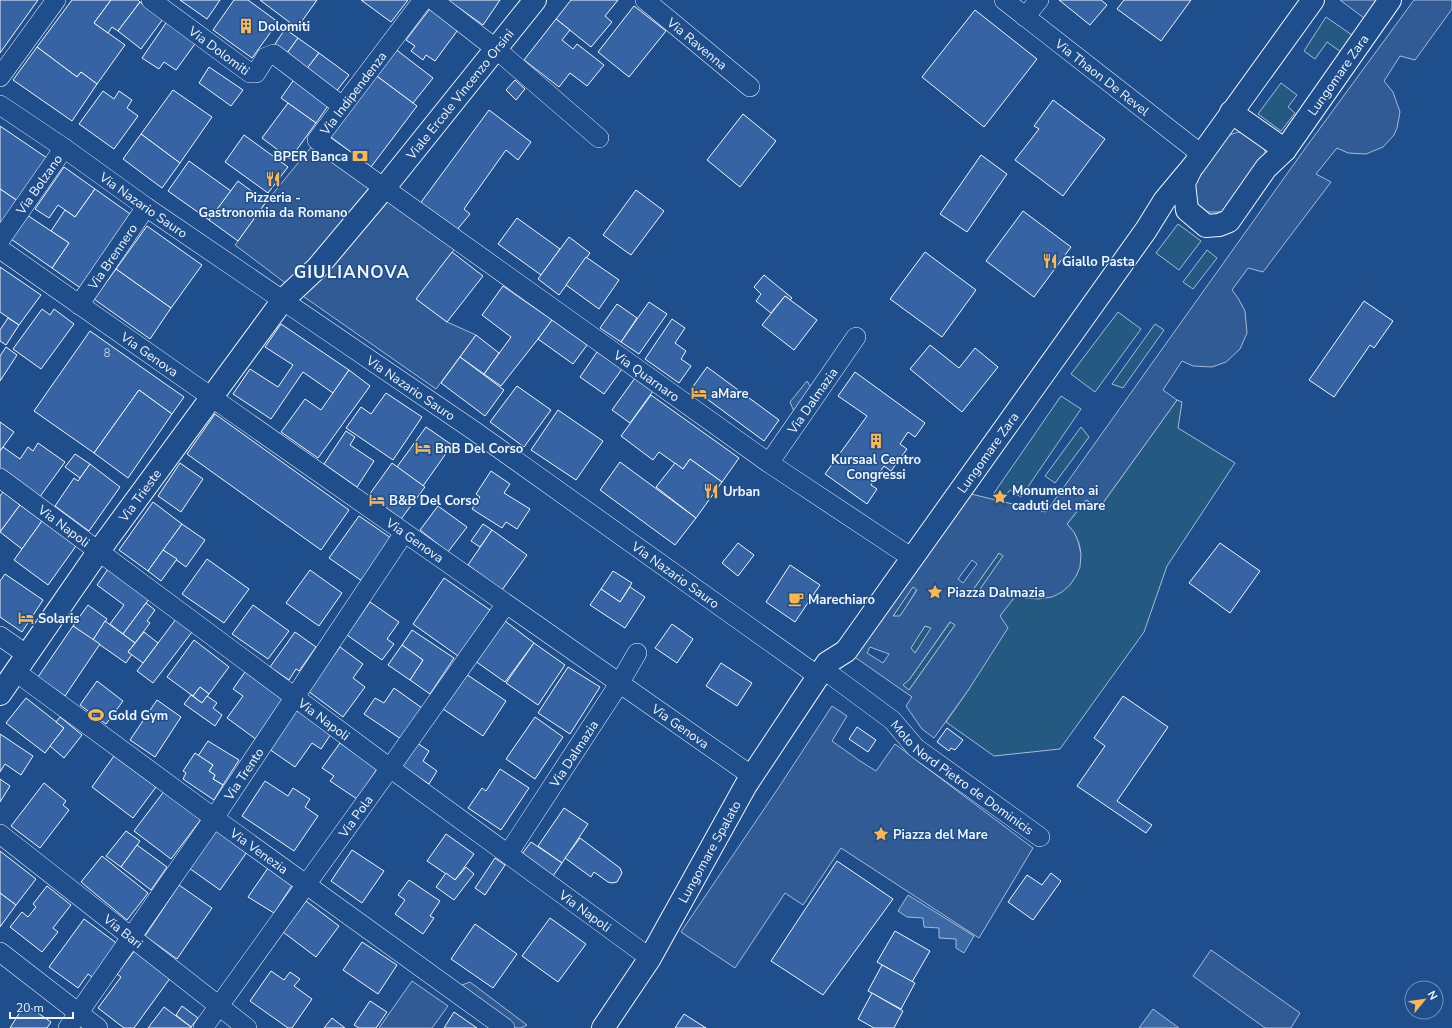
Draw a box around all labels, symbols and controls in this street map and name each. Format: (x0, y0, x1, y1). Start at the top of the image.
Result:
street label: Via Ravenna (662, 13, 731, 74)
building icon: Dolomiti (237, 17, 255, 35)
place label: Dolomiti (258, 18, 310, 36)
street label: Via Dolomiti (184, 22, 253, 80)
street label: Viale Ercole Vincenzo Orsini (402, 25, 518, 164)
street label: Lungomare Zara (1304, 31, 1373, 119)
street label: Via Thaon De Revel (1050, 35, 1153, 120)
street label: Via Indipendenza (316, 48, 391, 140)
bank icon: BPER Banca (351, 147, 369, 165)
place label: BPER Banca (274, 148, 348, 166)
street label: Via Bolzano (12, 151, 67, 219)
street label: Via Nazario Sauro (95, 168, 191, 243)
restaurant icon: Pizzeria - Gastronomia da Romano (264, 170, 282, 188)
place label: Pizzeria - Gastronomia da Romano (198, 189, 348, 222)
street label: Via Brennero (84, 220, 142, 294)
restaurant icon: Giallo Pasta (1041, 252, 1059, 270)
place label: Giallo Pasta (1062, 253, 1135, 271)
district label: GIULIANOVA (294, 261, 410, 284)
street label: Via Genova (116, 328, 182, 381)
house number: 8 (104, 346, 111, 361)
street label: Via Quarnaro (609, 346, 683, 406)
street label: Via Nazario Sauro (362, 351, 459, 425)
street label: Via Dalmazia (783, 364, 842, 438)
hotel icon: aMare (690, 384, 708, 402)
place label: aMare (711, 385, 749, 403)
street label: Lungomare Zara (953, 409, 1023, 497)
building icon: Kursaal Centro Congressi (867, 432, 885, 450)
hotel icon: BnB Del Corso (414, 439, 432, 457)
place label: BnB Del Corso (435, 440, 523, 458)
place label: Kursaal Centro Congressi (831, 451, 921, 484)
street label: Via Trieste (115, 466, 166, 527)
restaurant icon: Urban (702, 482, 720, 500)
place label: Monumento ai caduti del mare (1012, 482, 1105, 515)
place label: Urban (723, 483, 760, 501)
place icon: Monumento ai caduti del mare (991, 488, 1009, 506)
hotel icon: B&B Del Corso (368, 491, 386, 509)
place label: B&B Del Corso (389, 492, 479, 510)
street label: Via Napoli (33, 501, 93, 552)
street label: Via Genova (381, 514, 447, 567)
street label: Via Nazario Sauro (627, 537, 723, 613)
place icon: Piazza Dalmazia (926, 583, 944, 601)
place label: Piazza Dalmazia (947, 584, 1045, 602)
cafe icon: Marechiaro (787, 590, 805, 608)
place label: Marechiaro (808, 591, 875, 609)
hotel icon: Solaris (17, 609, 35, 627)
place label: Solaris (38, 610, 80, 628)
street label: Via Napoli (293, 694, 353, 745)
street label: Via Genova (647, 700, 712, 753)
sports icon: Gold Gym (87, 706, 105, 724)
place label: Gold Gym (108, 707, 168, 725)
street label: Via Dalmazia (545, 717, 603, 792)
street label: Molo Nord Pietro de Dominicis (886, 717, 1037, 840)
street label: Via Trento (220, 744, 268, 805)
street label: Via Pola (334, 792, 378, 842)
street label: Lungomare Spalato (674, 798, 746, 906)
street label: Via Venezia (225, 824, 291, 879)
place icon: Piazza del Mare (872, 825, 890, 843)
place label: Piazza del Mare (893, 826, 988, 844)
street label: Via Napoli (554, 886, 615, 937)
street label: Via Bari (99, 910, 146, 953)
north arrow (1404, 980, 1444, 1020)
text: N (1424, 988, 1441, 1003)
scale bar (10, 994, 73, 1020)
text: 20 m (16, 1000, 44, 1016)

